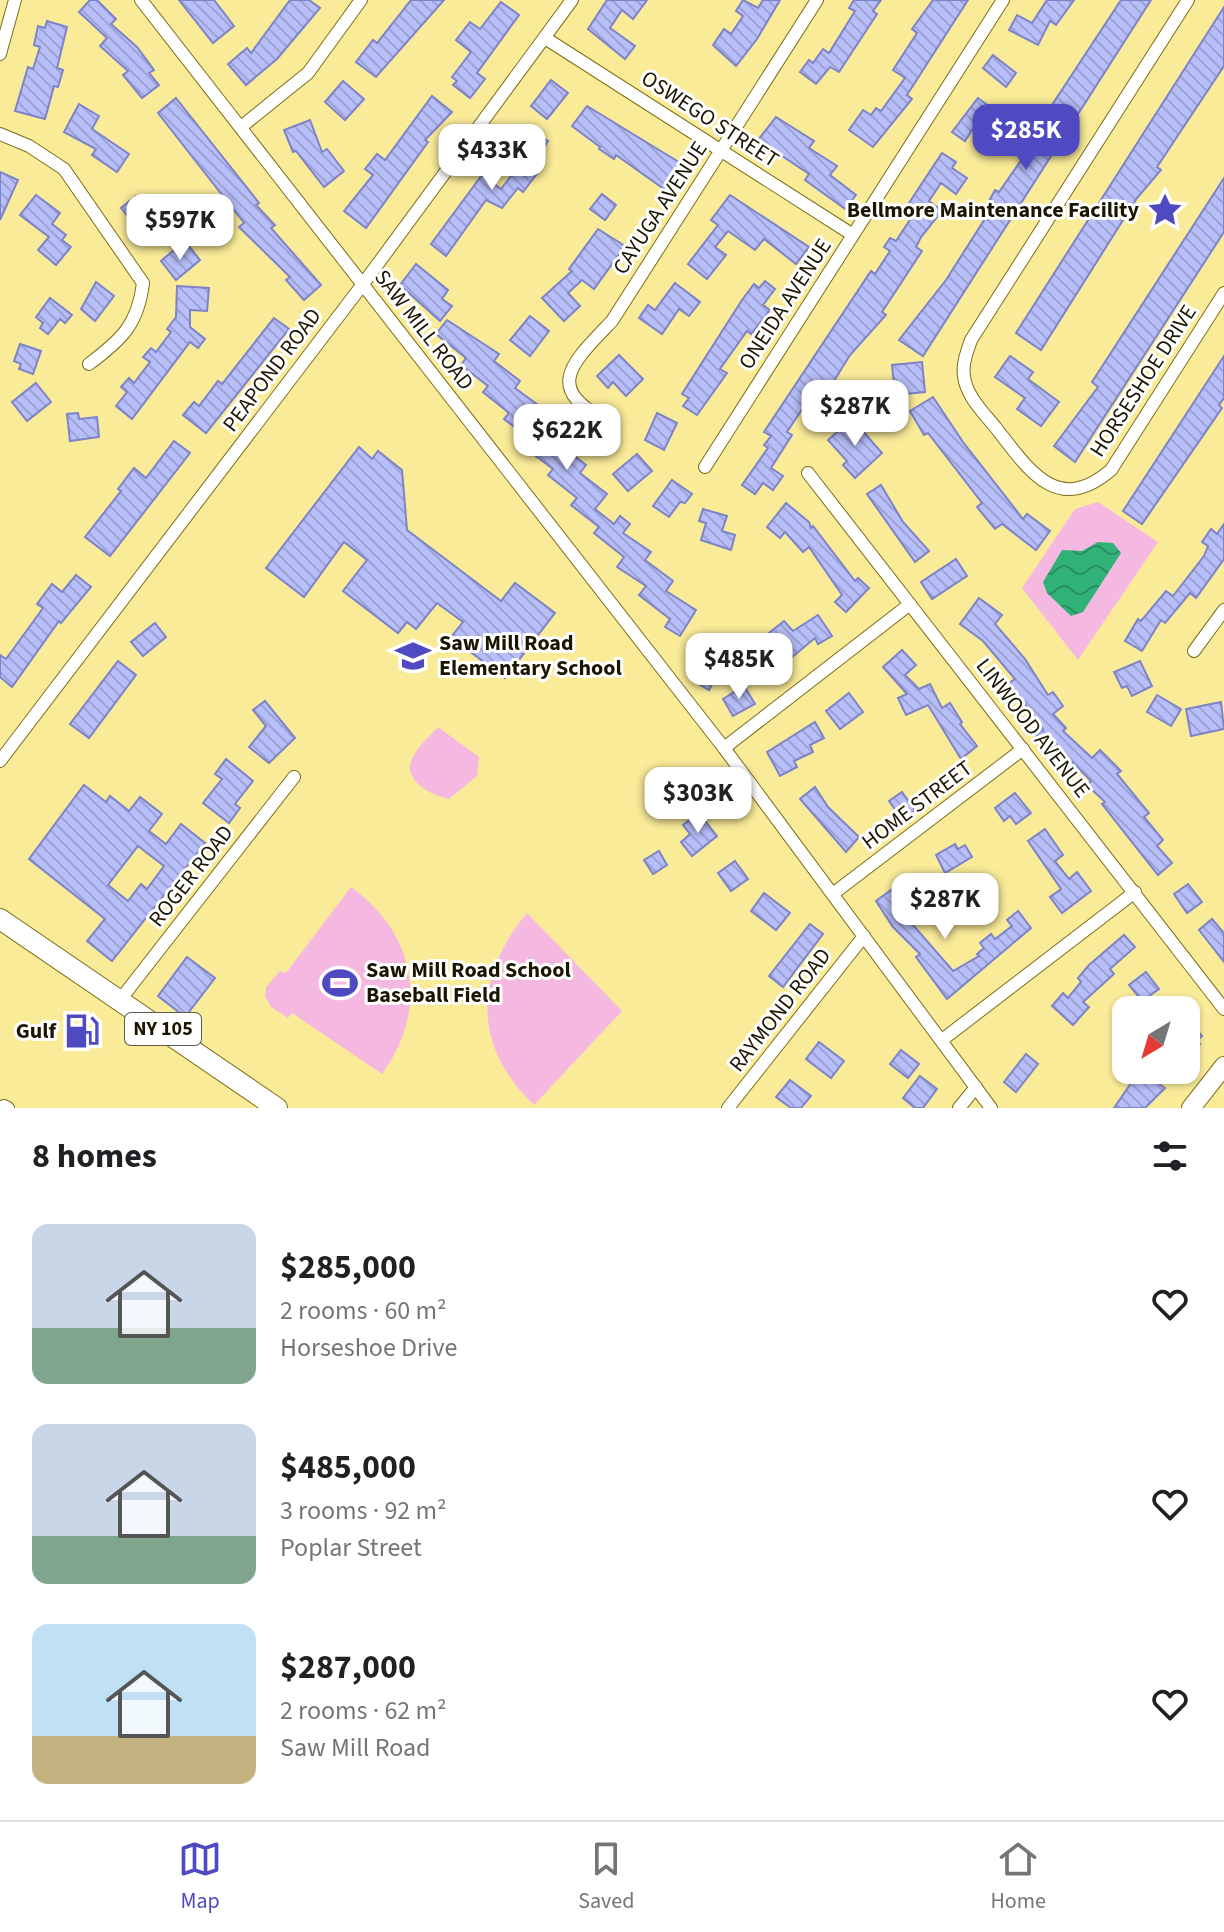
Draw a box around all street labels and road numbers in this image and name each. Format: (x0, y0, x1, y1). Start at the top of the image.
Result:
street label: OSWEGO STREET (635, 62, 785, 176)
street label: CAYUGA AVENUE (605, 135, 715, 281)
street label: ONEIDA AVENUE (731, 232, 839, 376)
street label: SAW MILL ROAD (367, 263, 481, 397)
street label: HORSESHOE DRIVE (1082, 298, 1204, 464)
street label: PEAPOND ROAD (215, 301, 329, 439)
street label: LINWOOD AVENUE (968, 651, 1098, 805)
street label: HOME STREET (855, 753, 979, 857)
street label: ROGER ROAD (141, 818, 241, 934)
street label: RAYMOND ROAD (721, 941, 839, 1079)
road number: NY 105 (125, 1013, 201, 1045)

